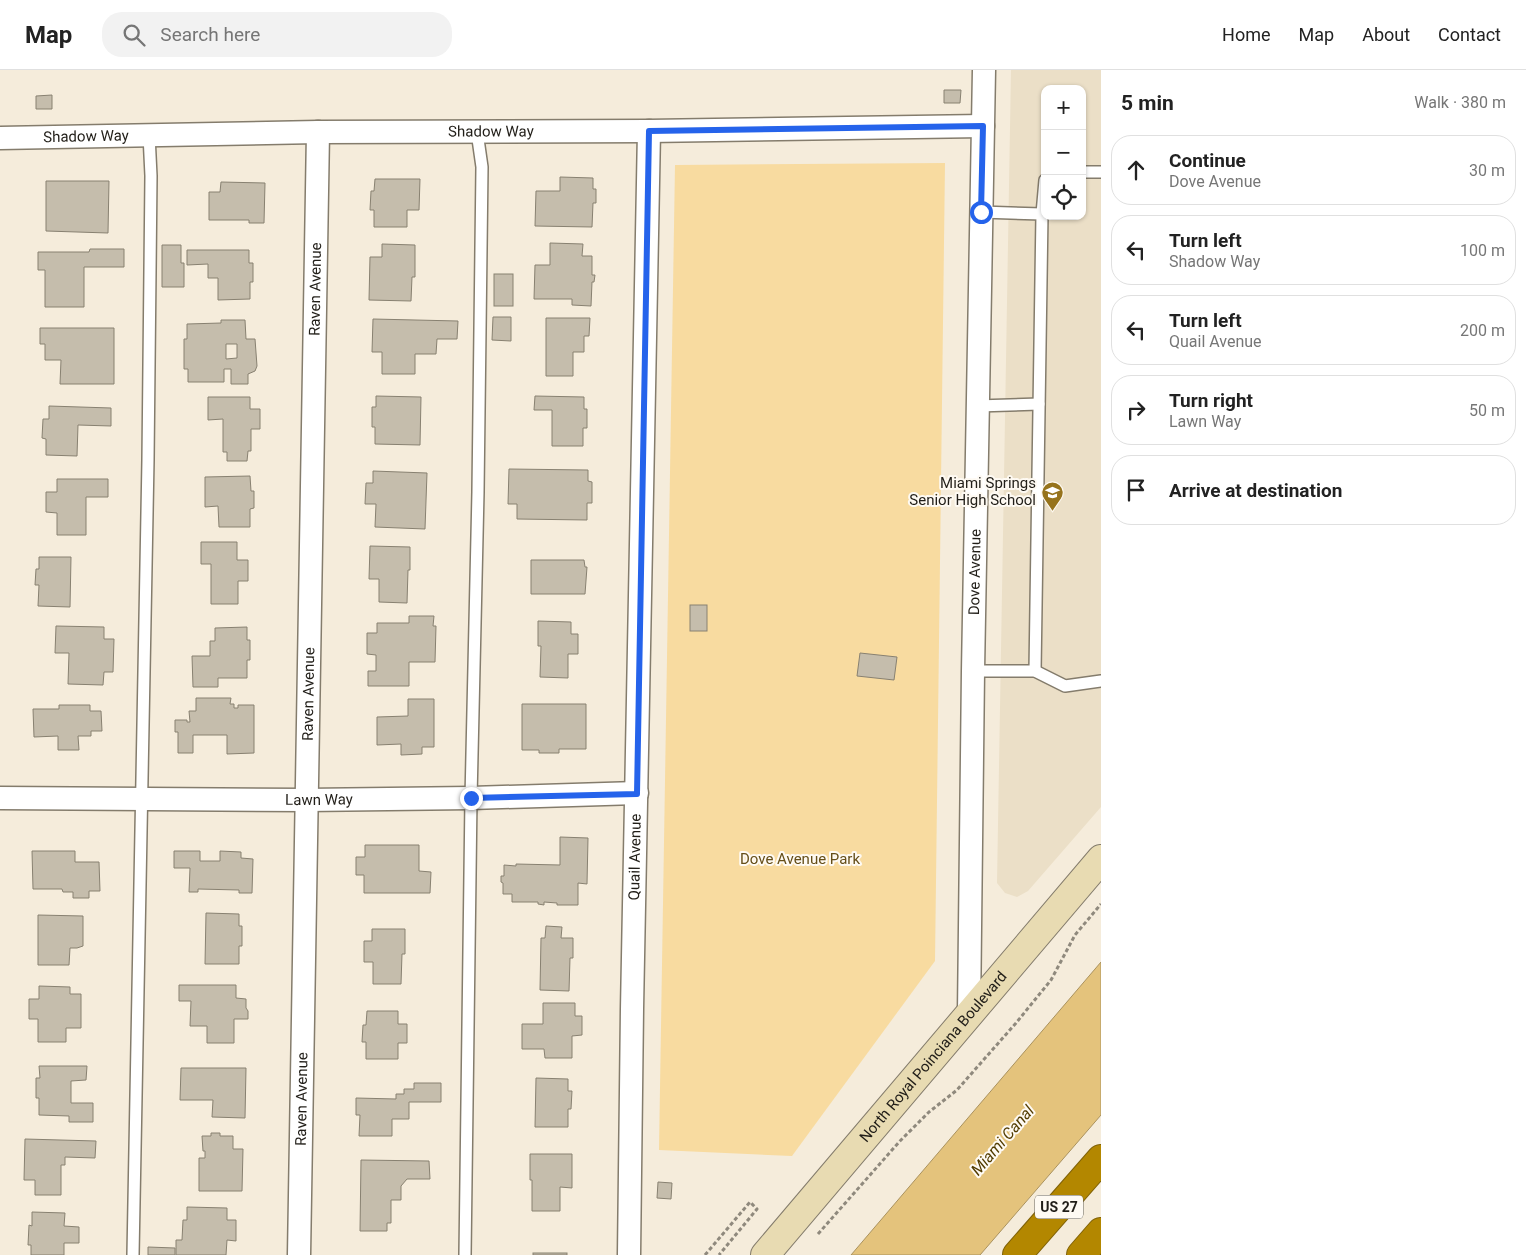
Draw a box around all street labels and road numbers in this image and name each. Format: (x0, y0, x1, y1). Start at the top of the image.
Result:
street label: Shadow Way (448, 122, 534, 141)
street label: Shadow Way (43, 127, 129, 146)
street label: Raven Avenue (306, 242, 325, 336)
street label: Dove Avenue (965, 529, 985, 615)
street label: Raven Avenue (299, 647, 318, 741)
street label: Lawn Way (285, 790, 353, 809)
street label: Quail Avenue (625, 813, 645, 901)
street label: North Royal Poinciana Boulevard (856, 968, 1011, 1146)
street label: Raven Avenue (292, 1052, 311, 1146)
road number: US 27 (1035, 1196, 1083, 1218)

